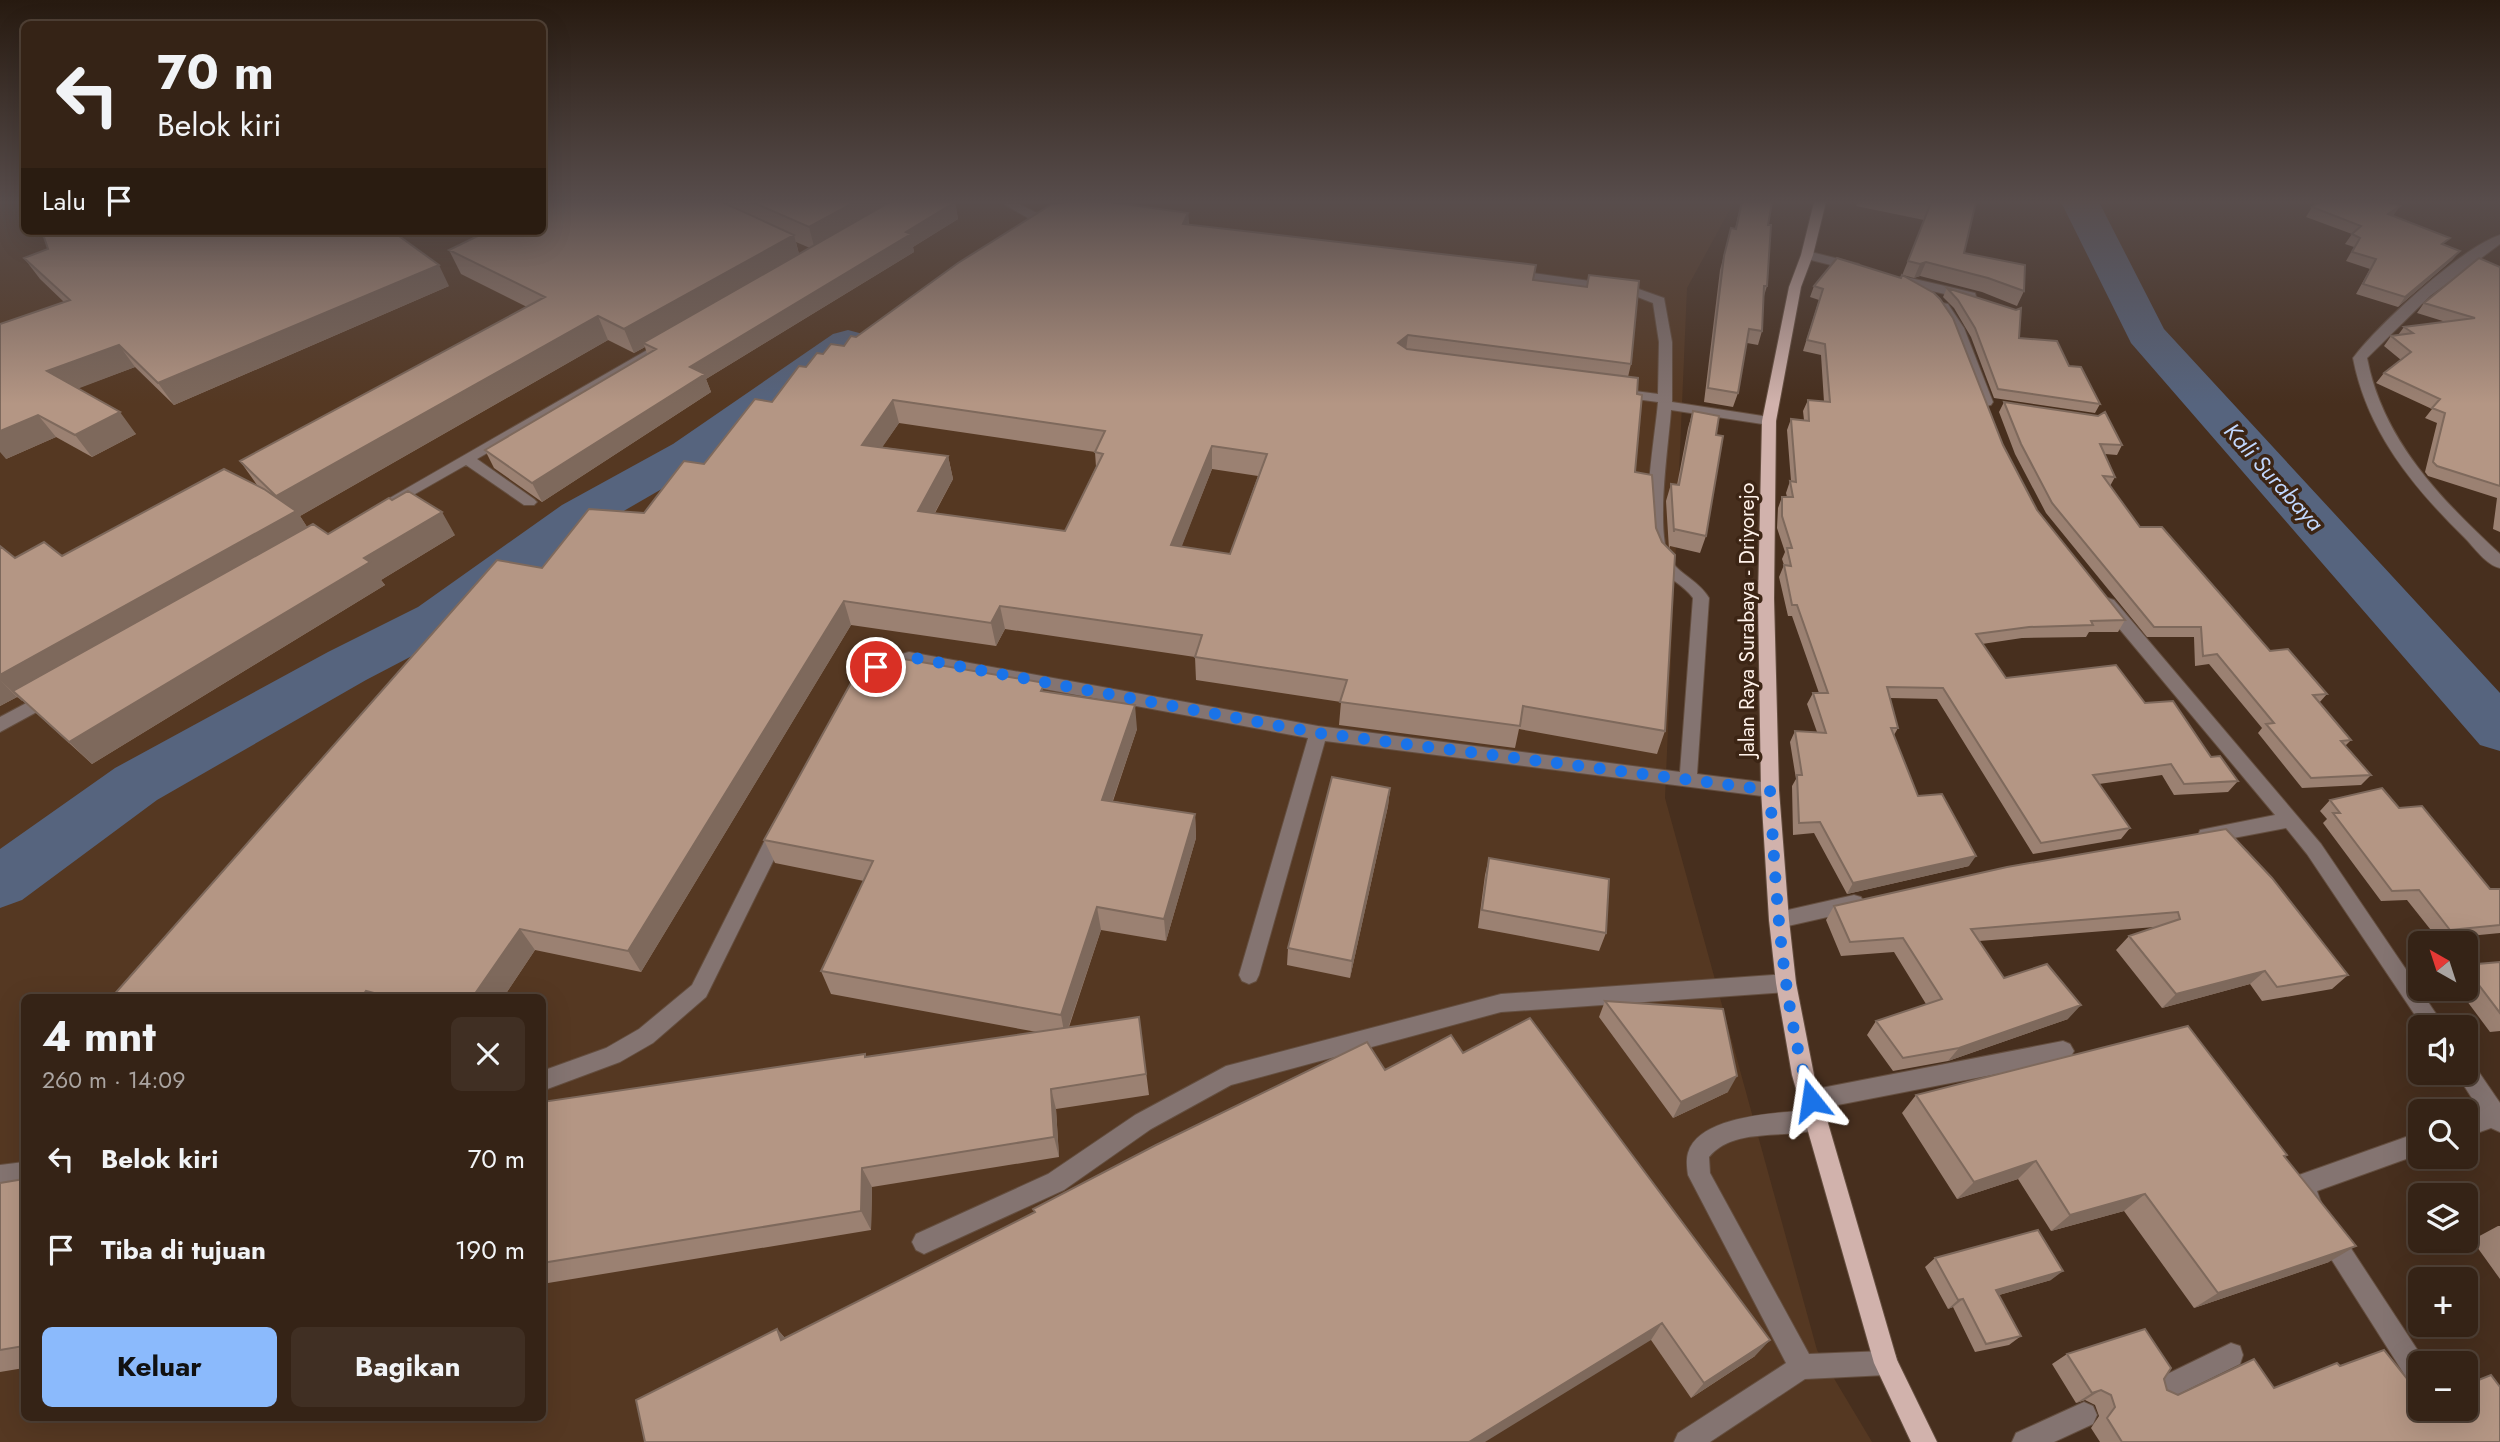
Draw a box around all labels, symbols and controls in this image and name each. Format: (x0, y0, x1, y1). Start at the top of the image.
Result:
text: 70 m (157, 37, 274, 107)
icon: left (42, 49, 133, 140)
text: Belok kiri (157, 102, 282, 148)
text: Lalu (42, 182, 86, 220)
icon: arrive (100, 182, 138, 220)
water label: Kali Surabaya (2216, 415, 2332, 539)
street label: Jalan Raya Surabaya - Driyorejo (1732, 483, 1762, 760)
pin (846, 637, 906, 697)
icon: arrive (857, 648, 895, 686)
north arrow (2408, 931, 2478, 1001)
map controls (2408, 931, 2478, 1421)
text: 4 mnt (42, 1006, 156, 1067)
button: sound (2408, 1015, 2478, 1085)
button: close (451, 1017, 525, 1091)
text: 260 m · 14:09 (42, 1063, 185, 1097)
position arrow (1774, 1063, 1848, 1137)
button: search (2408, 1099, 2478, 1169)
icon: left (42, 1140, 80, 1178)
text: Belok kiri (101, 1140, 218, 1178)
text: 70 m (468, 1140, 525, 1178)
button: layers (2408, 1183, 2478, 1253)
icon: arrive (42, 1231, 80, 1269)
text: Tiba di tujuan (101, 1231, 266, 1269)
text: 190 m (455, 1231, 525, 1269)
button: + (2408, 1267, 2478, 1337)
button: Keluar (42, 1327, 277, 1407)
button: Bagikan (291, 1327, 525, 1407)
button: − (2408, 1351, 2478, 1421)

